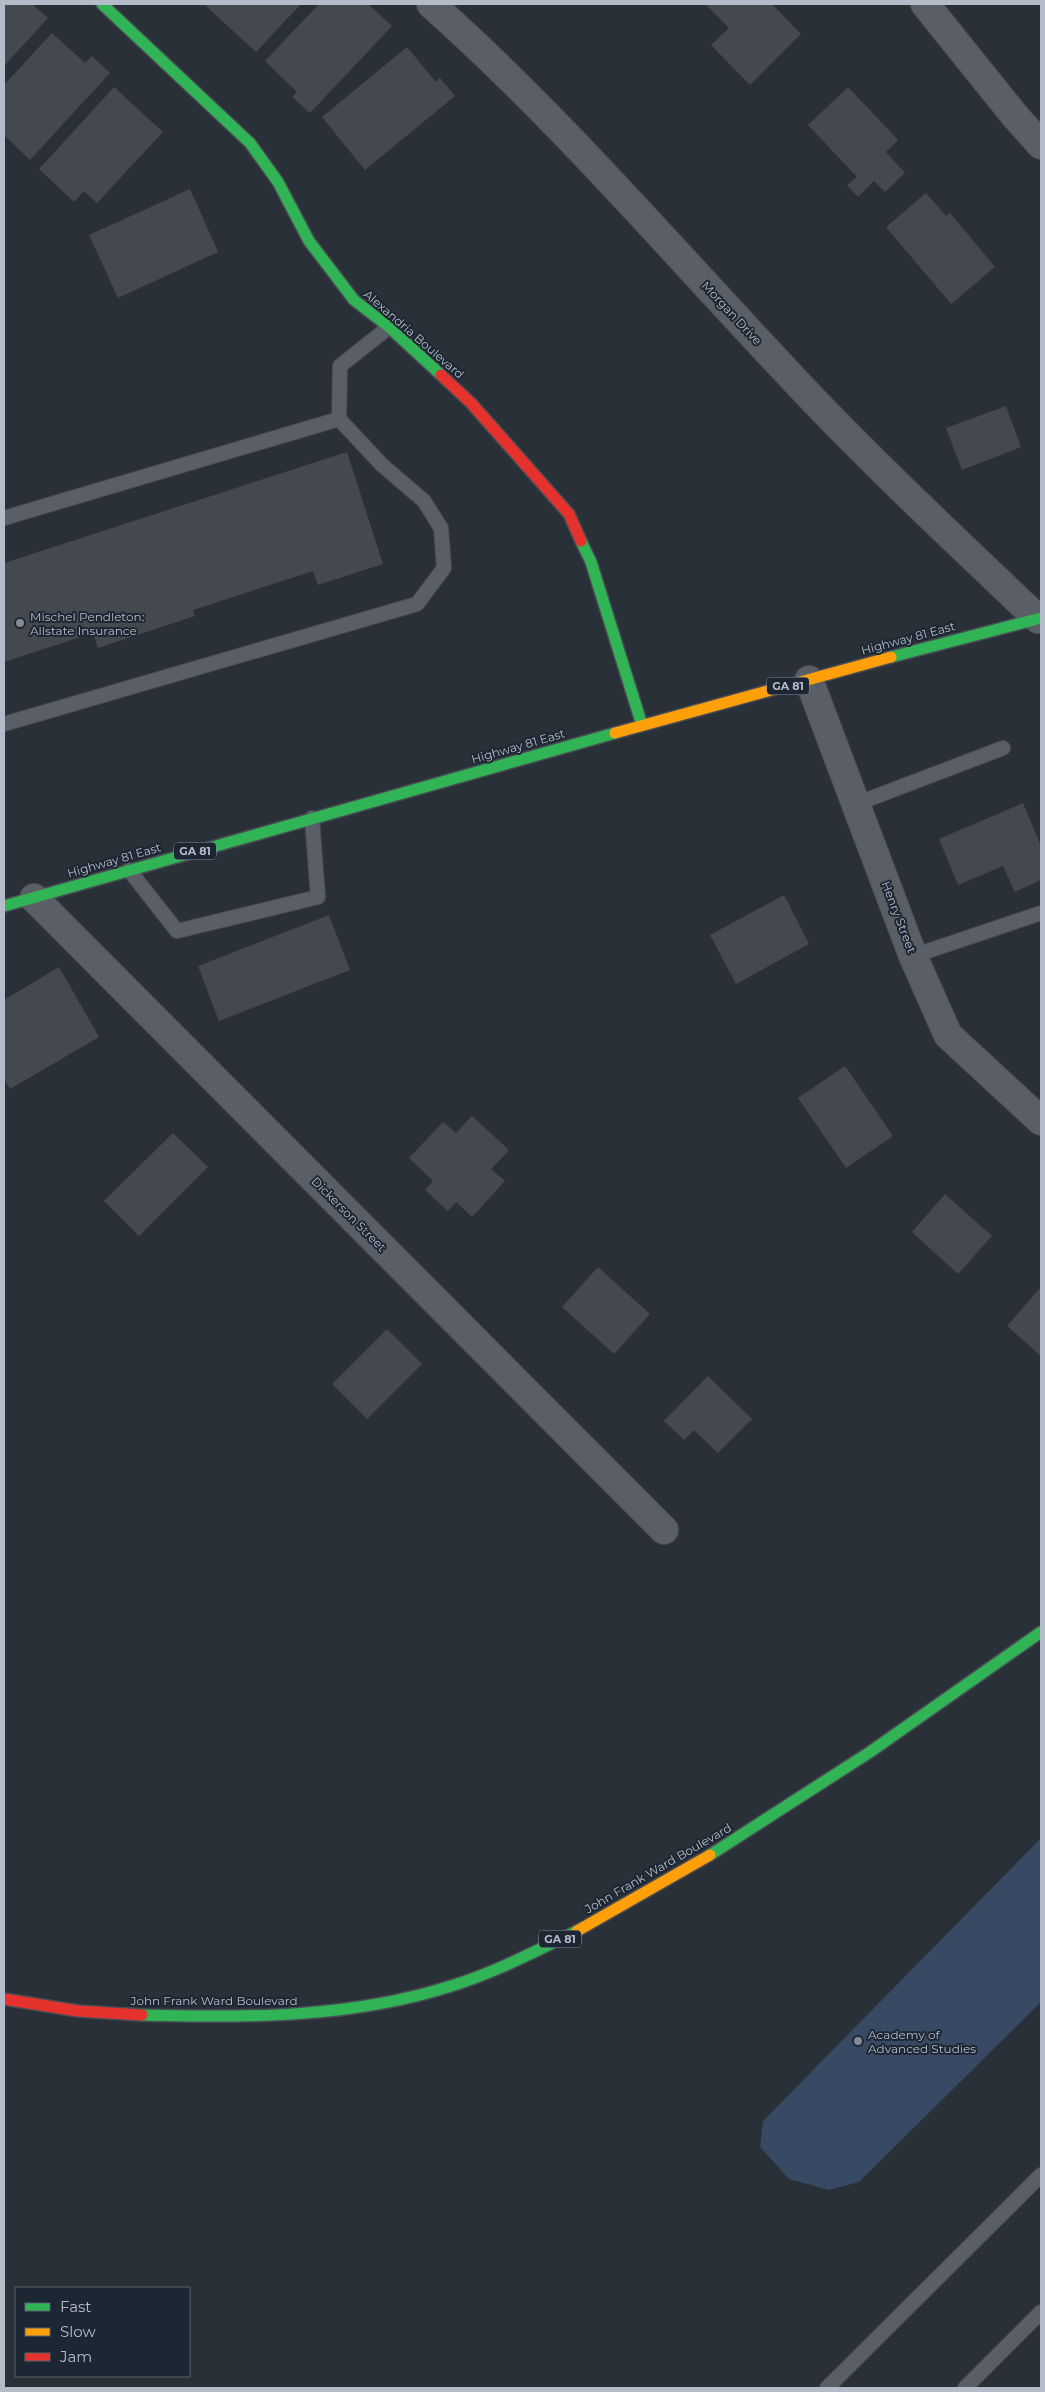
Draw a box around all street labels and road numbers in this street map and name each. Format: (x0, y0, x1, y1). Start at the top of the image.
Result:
street label: Morgan Drive (699, 278, 765, 348)
street label: Alexandria Boulevard (361, 286, 467, 382)
street label: Highway 81 East (859, 618, 957, 658)
road number: GA 81 (767, 678, 809, 694)
street label: Highway 81 East (469, 725, 567, 767)
street label: Highway 81 East (65, 839, 163, 881)
road number: GA 81 (174, 842, 216, 859)
street label: Henry Street (878, 879, 920, 955)
street label: Dickerson Street (308, 1173, 390, 1255)
street label: John Frank Ward Boulevard (581, 1820, 734, 1917)
road number: GA 81 (539, 1930, 581, 1948)
street label: John Frank Ward Boulevard (129, 1993, 298, 2008)

